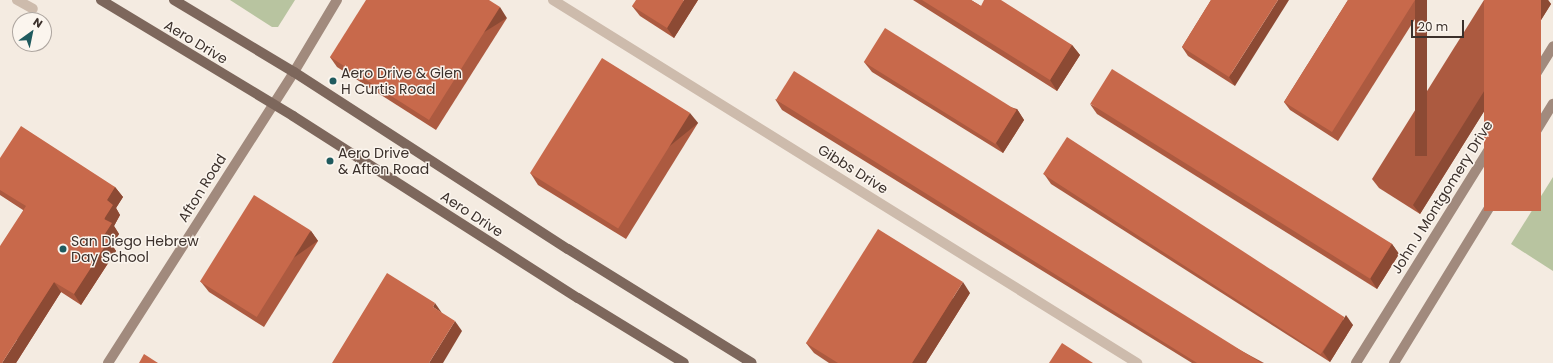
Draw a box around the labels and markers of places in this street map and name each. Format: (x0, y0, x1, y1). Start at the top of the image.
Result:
place label: Aero Drive & Glen H Curtis Road (341, 65, 462, 98)
marker: Aero Drive & Glen H Curtis Road (328, 76, 338, 86)
place label: Aero Drive & Afton Road (338, 145, 429, 178)
marker: Aero Drive & Afton Road (325, 156, 335, 166)
place label: San Diego Hebrew Day School (71, 233, 199, 266)
marker: San Diego Hebrew Day School (58, 244, 68, 254)

